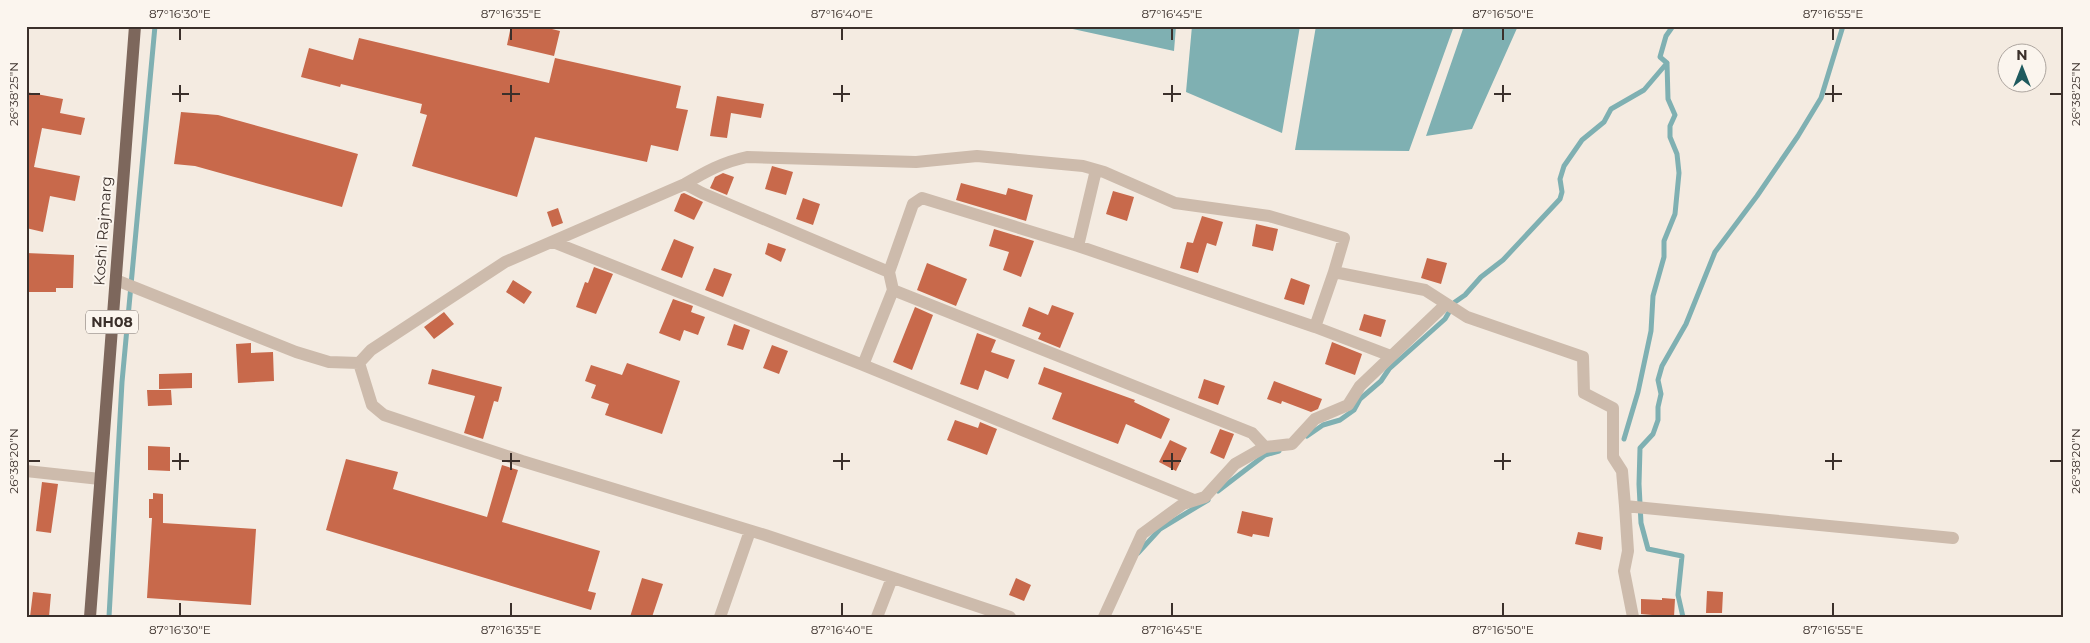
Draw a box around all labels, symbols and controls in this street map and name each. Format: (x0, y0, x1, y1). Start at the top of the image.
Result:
text: 87°16'30"E (149, 6, 211, 21)
text: 87°16'35"E (481, 6, 541, 21)
text: 87°16'40"E (811, 6, 873, 21)
text: 87°16'45"E (1141, 6, 1203, 21)
text: 87°16'50"E (1472, 6, 1534, 21)
text: 87°16'55"E (1803, 6, 1863, 21)
north arrow (1998, 42, 2048, 92)
text: N (2016, 46, 2028, 64)
text: 26°38'25"N (6, 62, 21, 126)
text: 26°38'25"N (2068, 62, 2083, 126)
street label: Koshi Rajmarg (89, 176, 116, 286)
road number: NH08 (86, 311, 138, 334)
text: 26°38'20"N (6, 428, 21, 494)
text: 26°38'20"N (2068, 428, 2083, 494)
text: 87°16'30"E (149, 622, 211, 637)
text: 87°16'35"E (481, 622, 541, 637)
text: 87°16'40"E (811, 622, 873, 637)
text: 87°16'45"E (1141, 622, 1203, 637)
text: 87°16'50"E (1472, 622, 1534, 637)
text: 87°16'55"E (1803, 622, 1863, 637)

